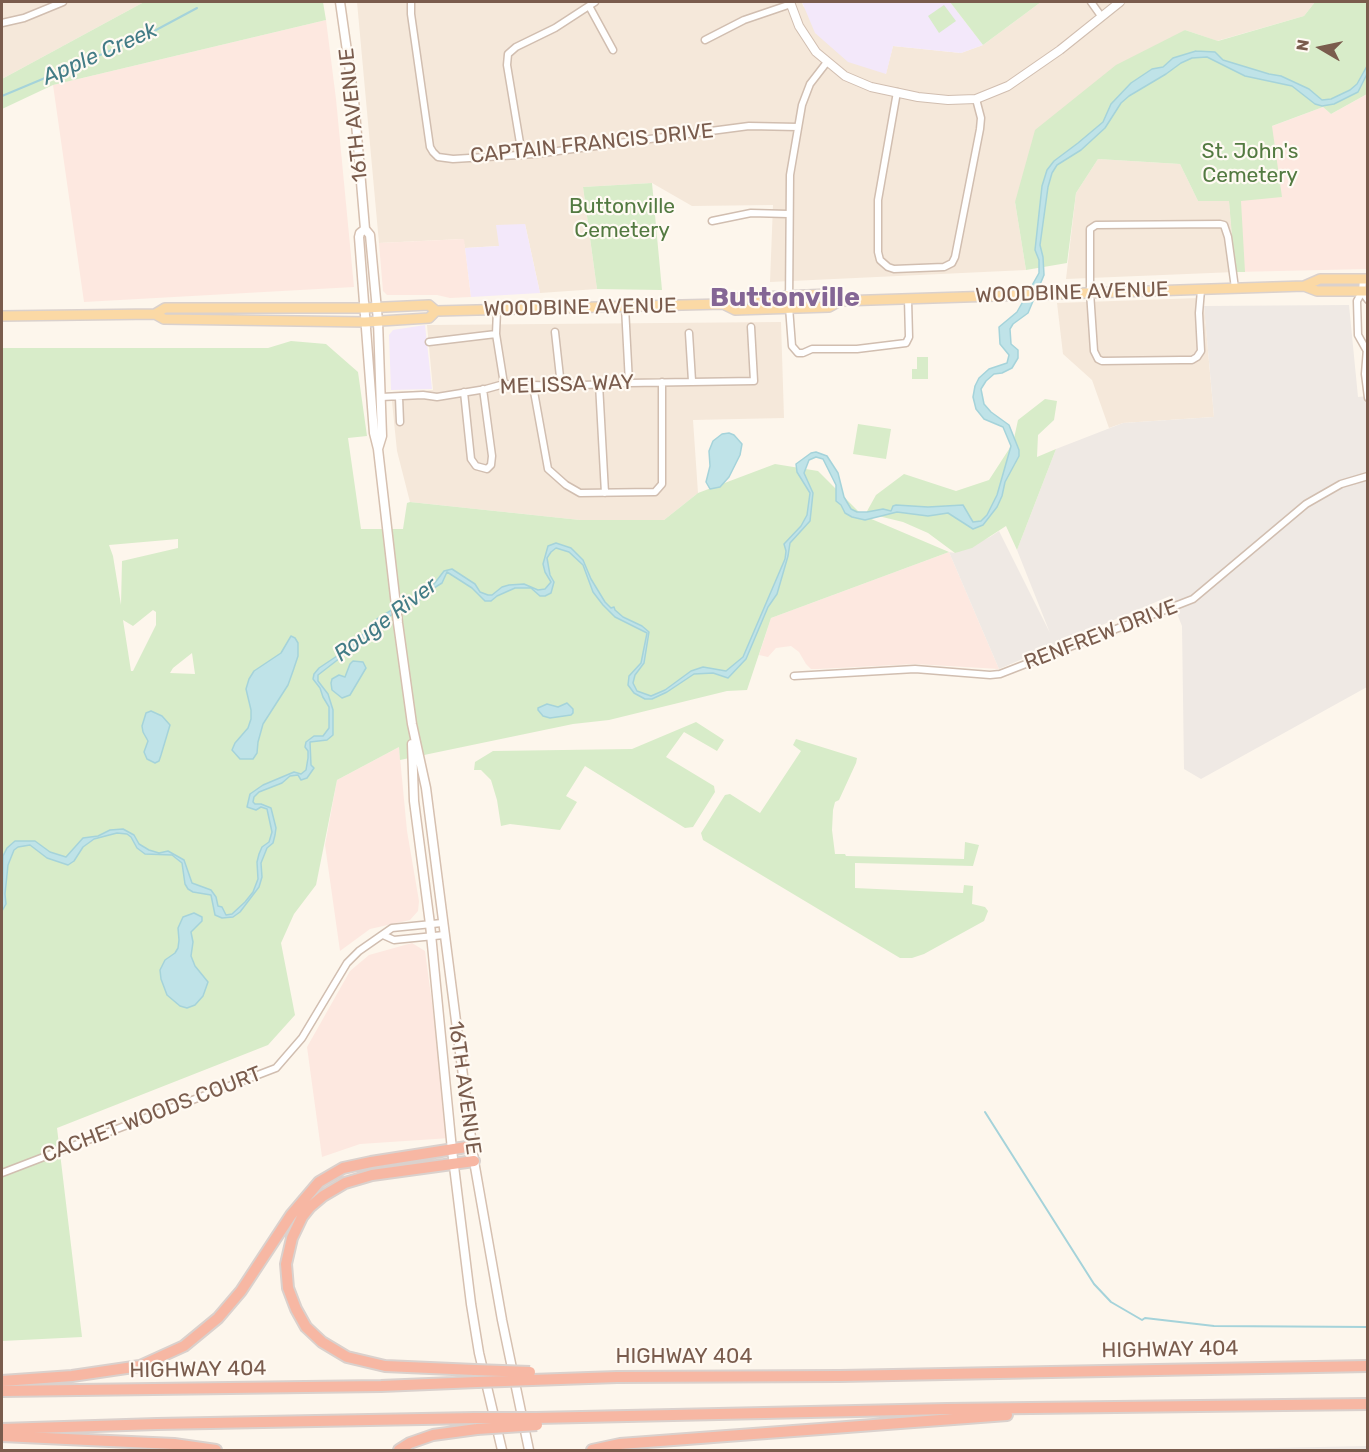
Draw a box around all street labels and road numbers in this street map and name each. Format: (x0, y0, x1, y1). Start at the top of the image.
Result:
street label: 16TH AVENUE (334, 47, 374, 183)
street label: CAPTAIN FRANCIS DRIVE (469, 119, 715, 169)
street label: WOODBINE AVENUE (975, 277, 1169, 309)
street label: WOODBINE AVENUE (483, 294, 677, 322)
street label: MELISSA WAY (499, 370, 635, 400)
street label: RENFREW DRIVE (1021, 594, 1181, 676)
street label: 16TH AVENUE (442, 1020, 486, 1156)
street label: CACHET WOODS COURT (39, 1061, 265, 1169)
street label: HIGHWAY 404 (1101, 1336, 1239, 1364)
street label: HIGHWAY 404 (616, 1344, 752, 1370)
street label: HIGHWAY 404 (129, 1356, 267, 1384)

